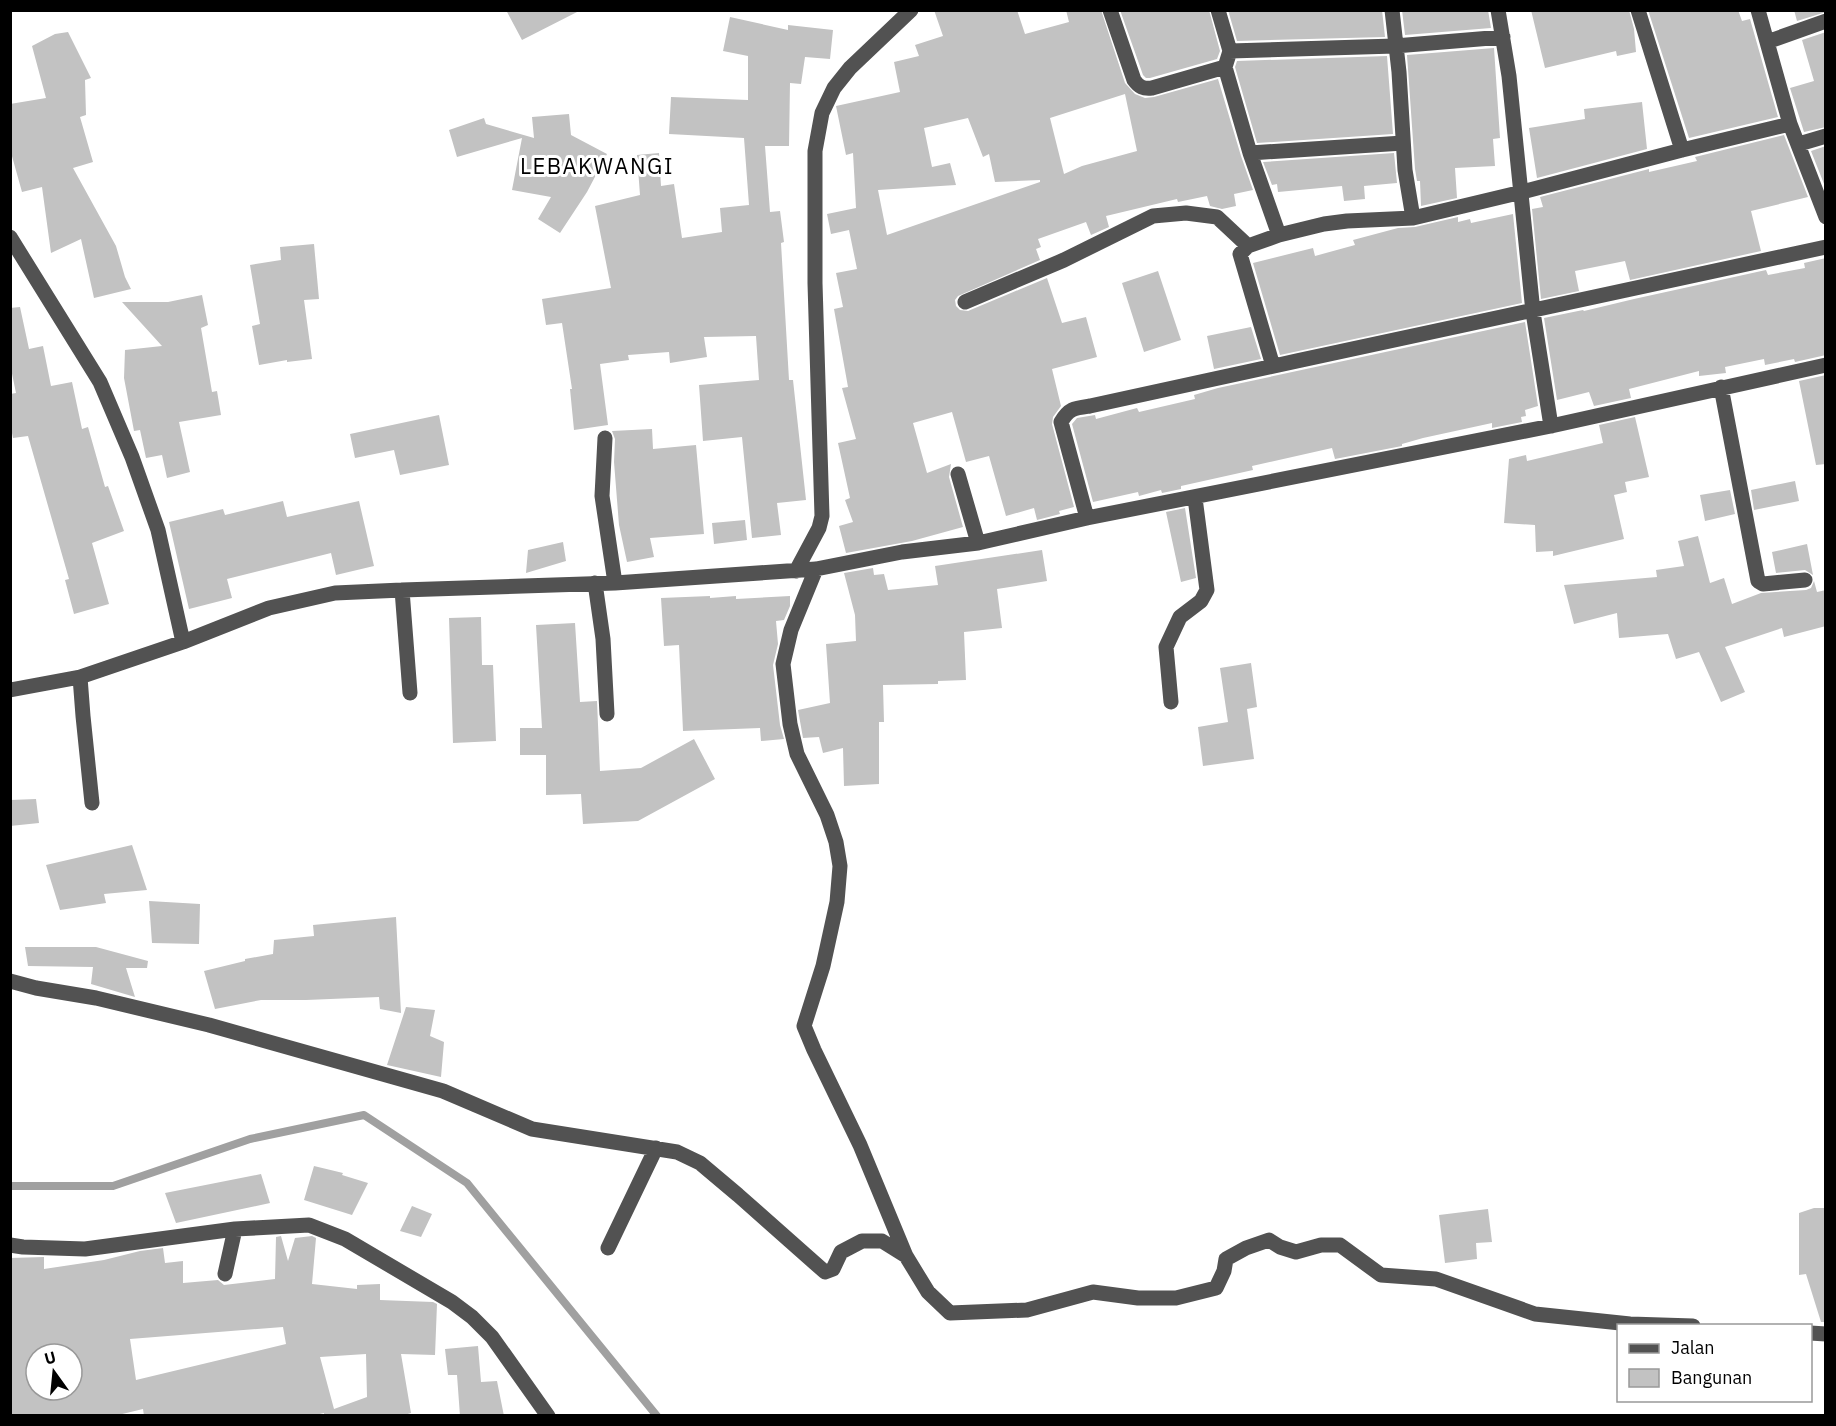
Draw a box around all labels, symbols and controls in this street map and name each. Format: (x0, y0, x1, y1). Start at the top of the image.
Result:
district label: LEBAKWANGI (520, 151, 674, 180)
legend (1617, 1324, 1812, 1402)
text: Jalan (1671, 1336, 1715, 1359)
north arrow (24, 1342, 84, 1402)
text: U (42, 1346, 58, 1369)
text: Bangunan (1671, 1366, 1752, 1389)

